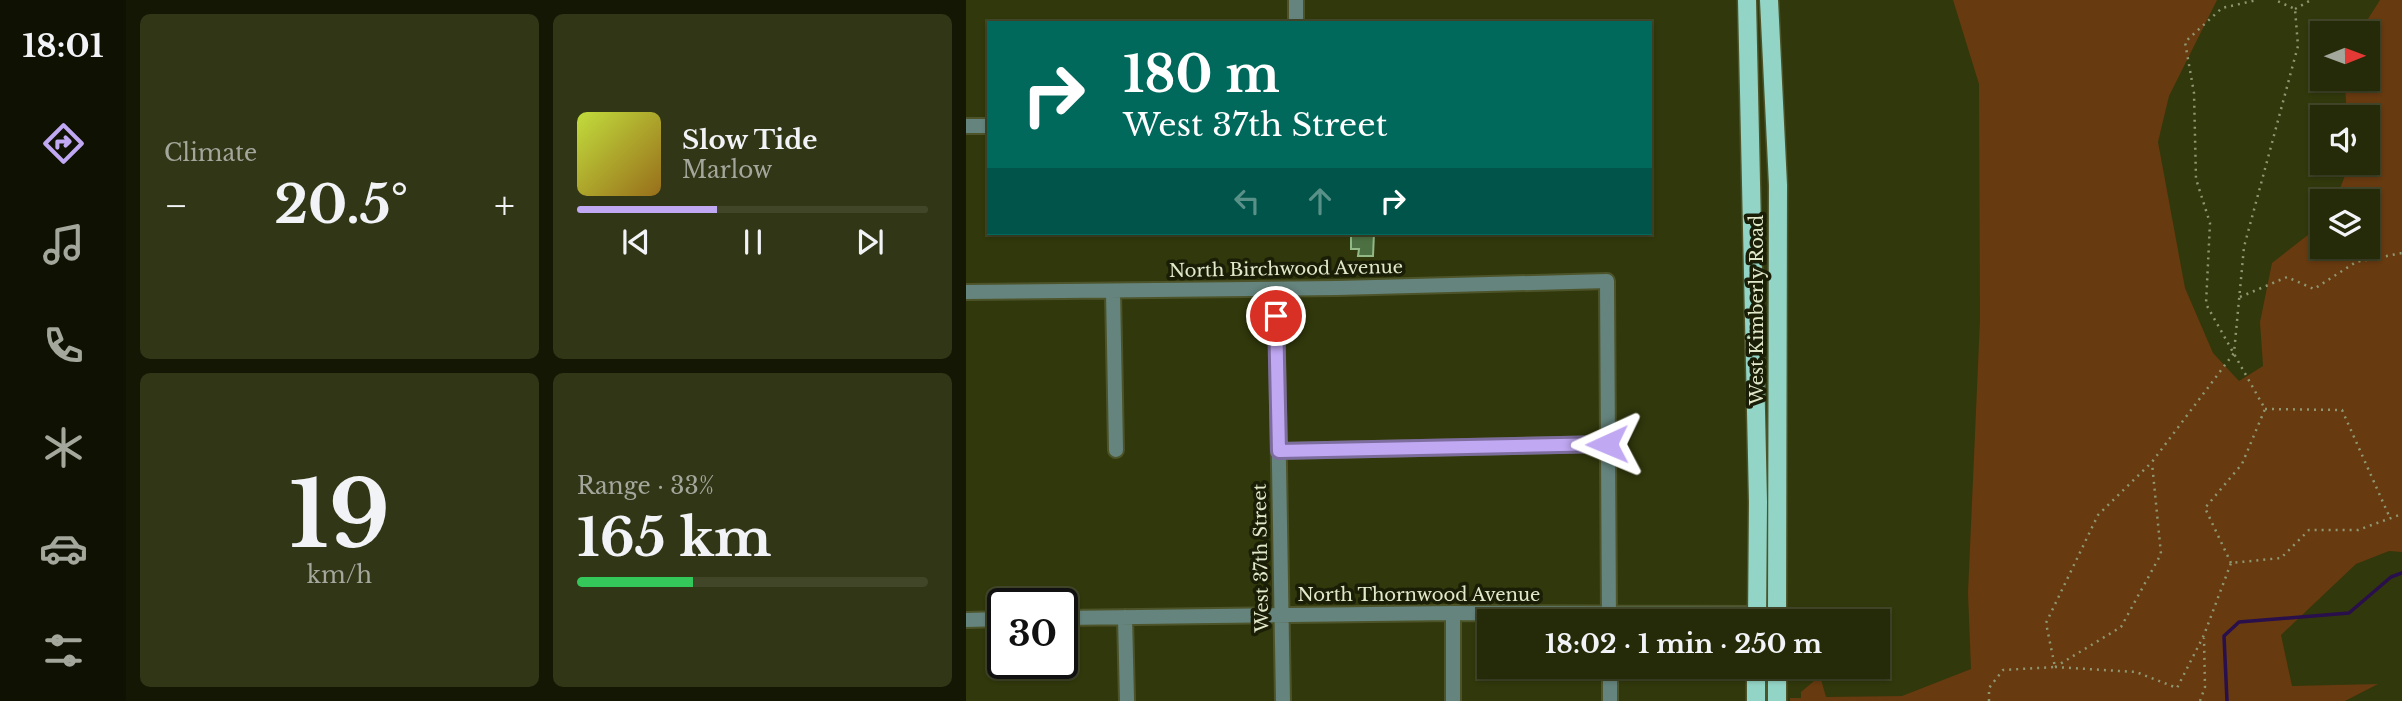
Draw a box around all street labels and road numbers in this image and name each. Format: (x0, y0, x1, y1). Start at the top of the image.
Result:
street label: West Kimberly Road (1746, 215, 1768, 406)
street label: North Birchwood Avenue (1169, 256, 1403, 282)
street label: West 37th Street (1249, 483, 1273, 634)
street label: North Thornwood Avenue (1298, 584, 1540, 606)

